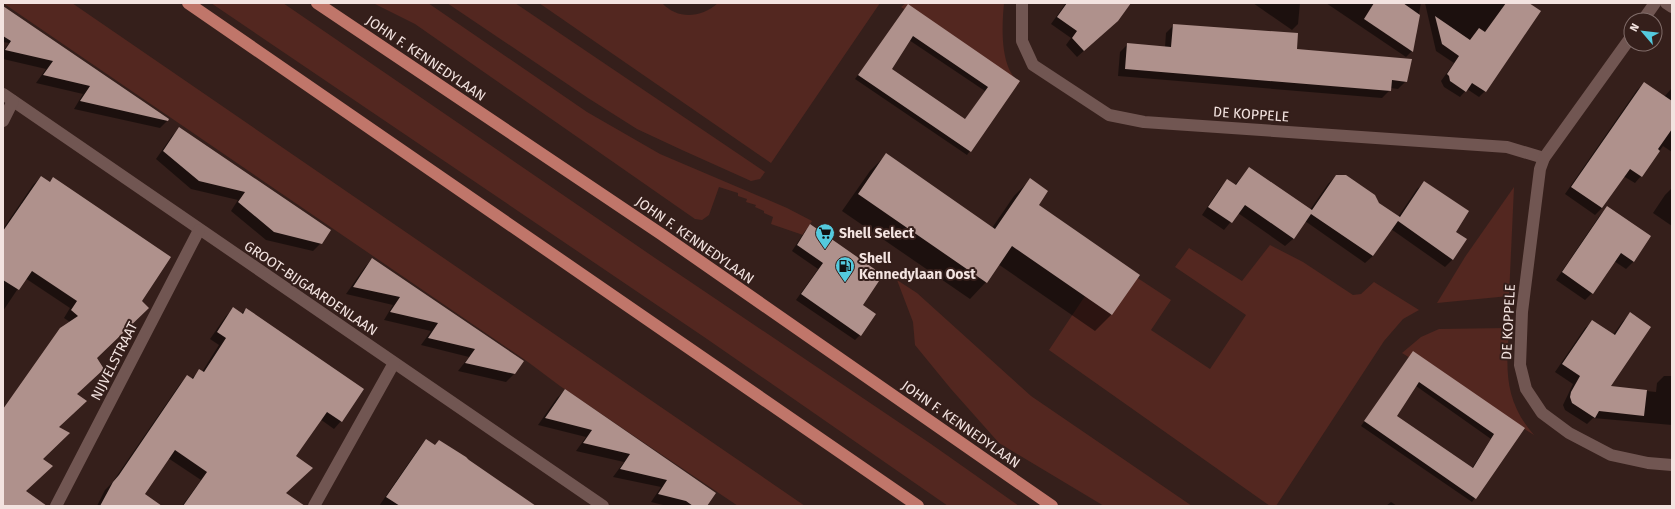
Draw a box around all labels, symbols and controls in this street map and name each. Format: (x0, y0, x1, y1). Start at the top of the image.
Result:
street label: JOHN F. KENNEDYLAAN (363, 12, 489, 105)
north arrow (1623, 12, 1663, 52)
text: N (1627, 21, 1642, 34)
street label: DE KOPPELE (1212, 103, 1290, 126)
street label: JOHN F. KENNEDYLAAN (632, 193, 757, 288)
supermarket icon: Shell Select (814, 222, 836, 250)
place label: Shell Select (839, 225, 915, 242)
street label: GROOT-BIJGAARDENLAAN (241, 237, 381, 339)
place label: Shell Kennedylaan Oost (859, 250, 976, 283)
fuel station icon: Shell Kennedylaan Oost (834, 255, 856, 283)
street label: DE KOPPELE (1498, 284, 1519, 361)
street label: NIJVELSTRAAT (87, 319, 142, 403)
street label: JOHN F. KENNEDYLAAN (898, 377, 1023, 472)

